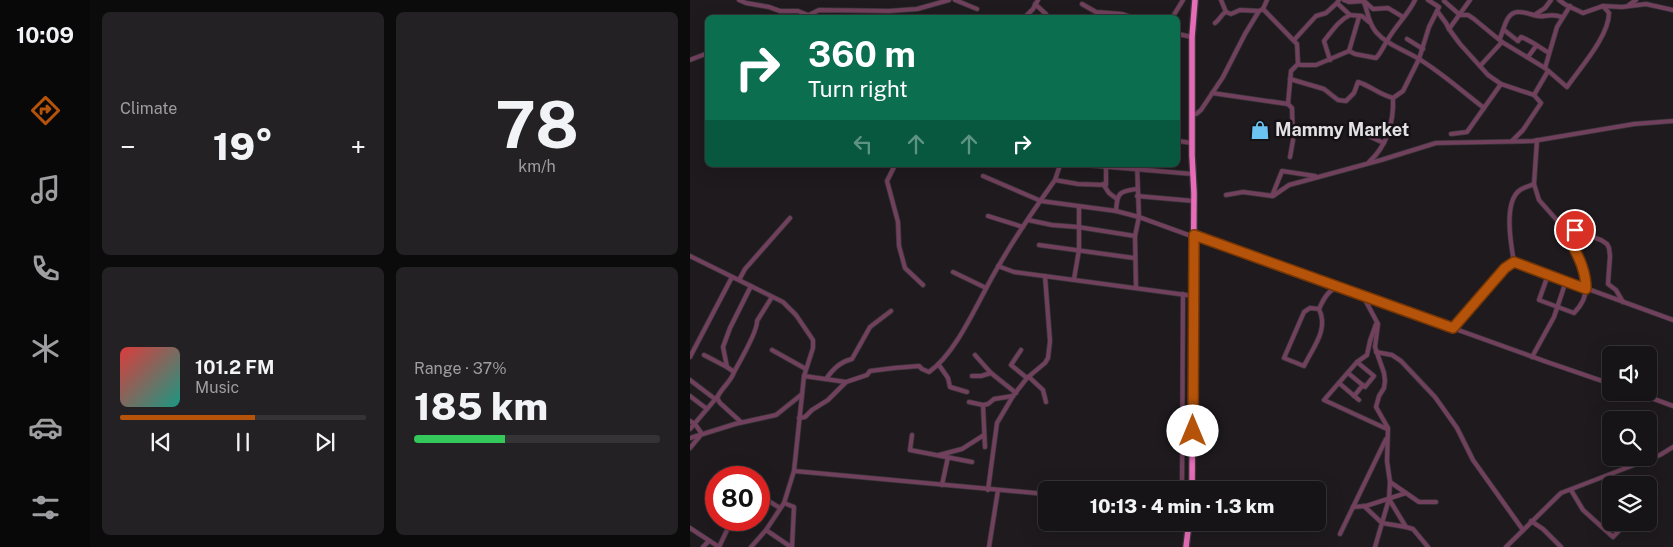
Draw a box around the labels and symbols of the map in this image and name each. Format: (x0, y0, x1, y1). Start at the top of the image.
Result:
shop icon: Mammy Market (1249, 119, 1271, 141)
place label: Mammy Market (1275, 119, 1409, 140)
pin (1554, 209, 1596, 251)
position arrow (1166, 404, 1218, 456)
speed limit sign: 80 (705, 466, 770, 531)

